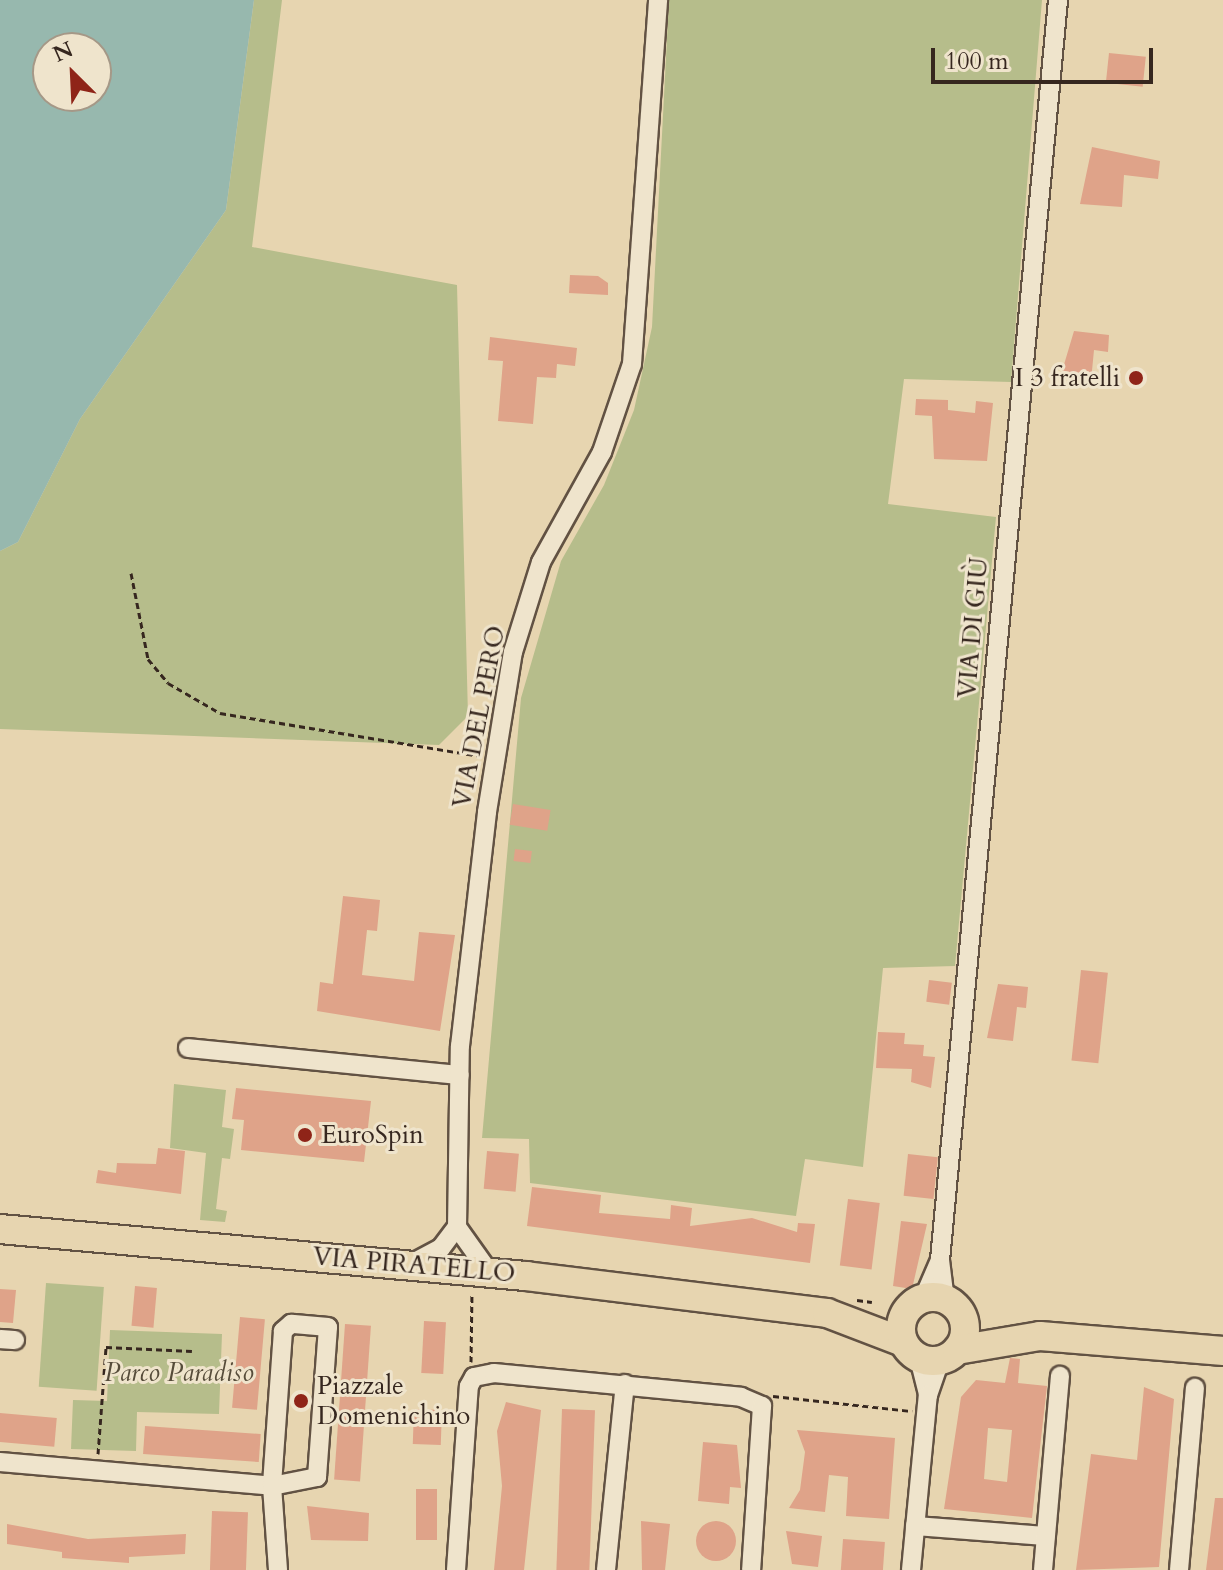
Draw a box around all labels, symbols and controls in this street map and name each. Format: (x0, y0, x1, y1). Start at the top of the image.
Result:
north arrow (32, 32, 112, 112)
scale bar (935, 32, 1157, 82)
text: N (48, 34, 78, 69)
text: 100 m (945, 45, 1009, 78)
place label: I 3 fratelli (1015, 362, 1120, 394)
marker: I 3 fratelli (1127, 369, 1145, 387)
street label: VIA DI GIÙ (951, 556, 995, 700)
street label: VIA DEL PERO (446, 623, 512, 811)
place label: EuroSpin (321, 1119, 424, 1151)
marker: EuroSpin (296, 1126, 314, 1144)
street label: VIA PIRATELLO (311, 1241, 517, 1289)
park label: Parco Paradiso (104, 1357, 254, 1389)
place label: Piazzale Domenichino (317, 1370, 470, 1432)
marker: Piazzale Domenichino (292, 1392, 310, 1410)

